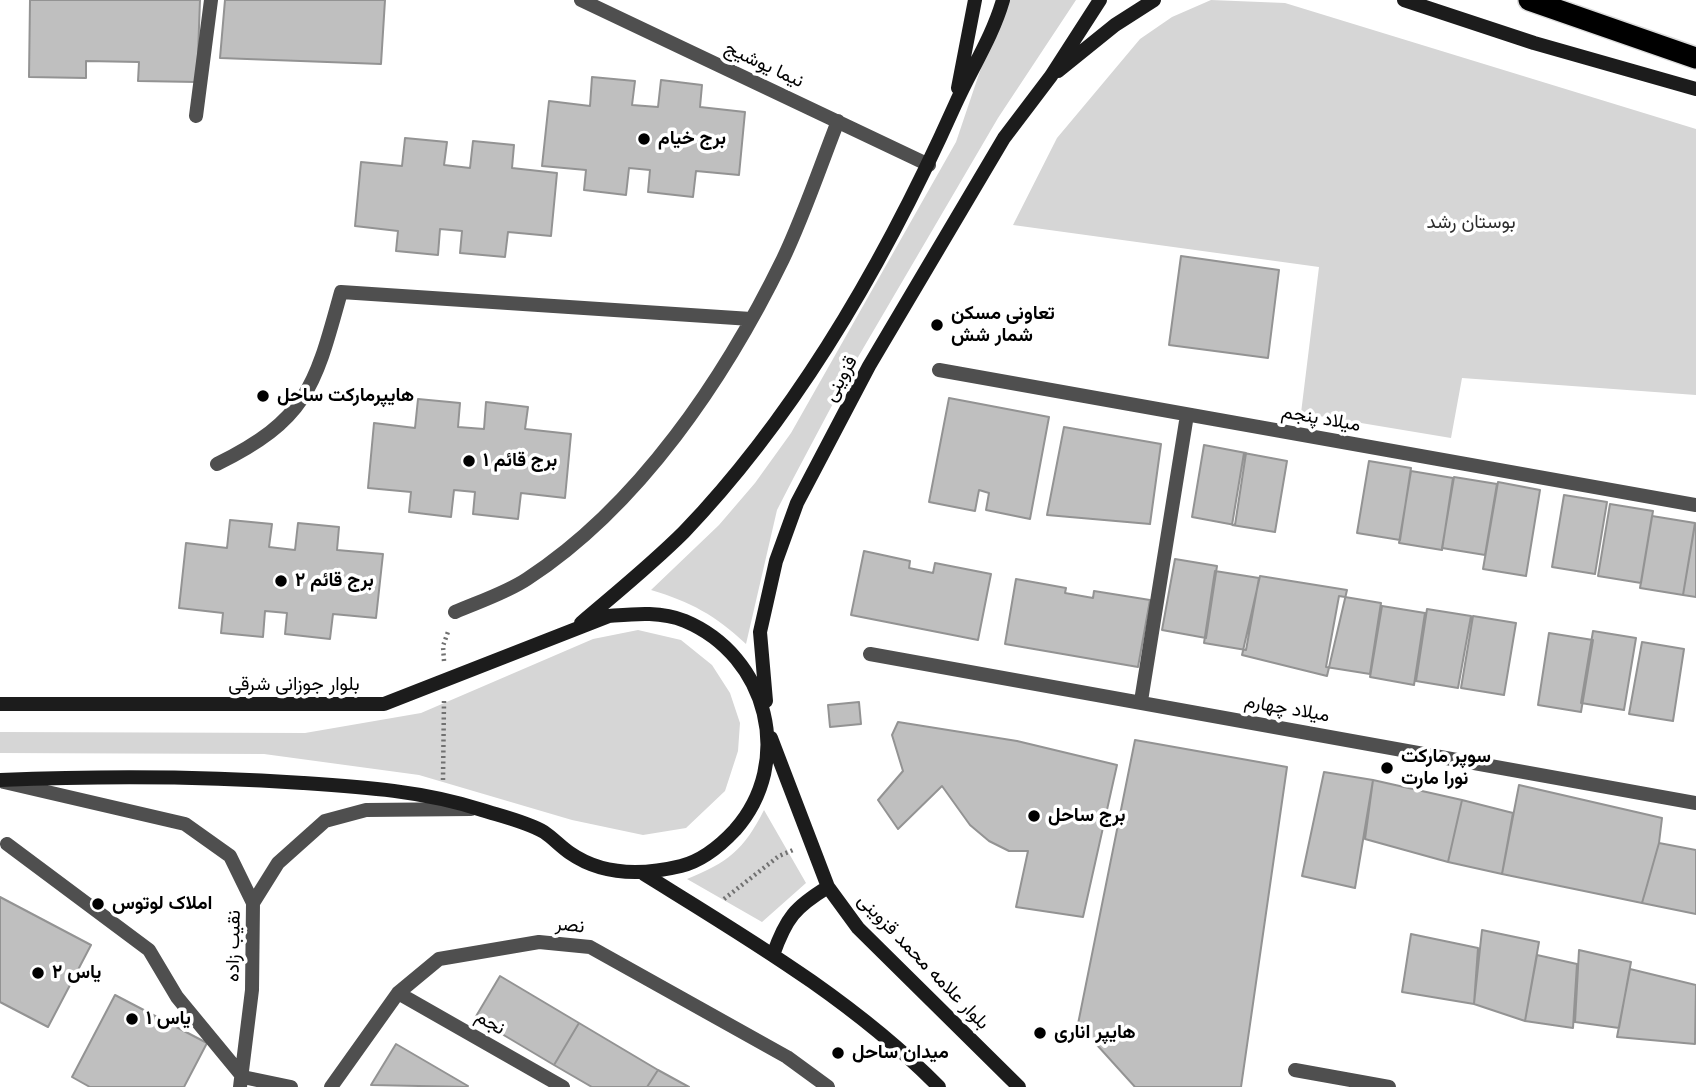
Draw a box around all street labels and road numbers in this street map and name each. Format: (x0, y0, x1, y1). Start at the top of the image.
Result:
street label: نیما یوشیج (721, 37, 807, 93)
street label: قزوینی (819, 352, 863, 406)
street label: میلاد پنجم (1280, 401, 1362, 437)
street label: بلوار جوزانی شرقی (228, 674, 360, 696)
street label: میلاد چهارم (1243, 690, 1331, 728)
street label: بلوار علامه محمد قزوینی (852, 889, 994, 1035)
street label: نقیب زاده (222, 910, 246, 982)
street label: نصر (554, 913, 586, 939)
street label: نجم (471, 1006, 509, 1040)

